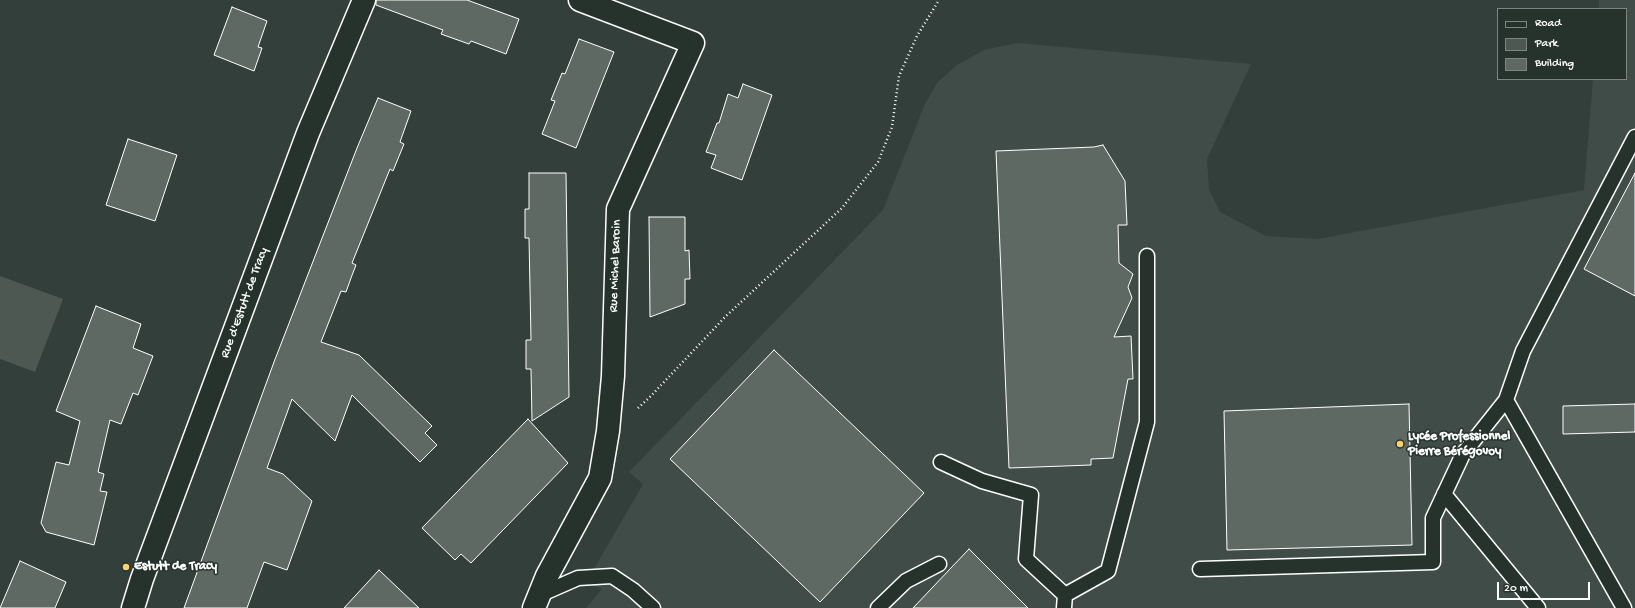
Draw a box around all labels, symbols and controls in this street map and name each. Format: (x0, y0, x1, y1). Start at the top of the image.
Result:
legend (1497, 8, 1627, 80)
text: Road (1535, 17, 1561, 31)
text: Park (1535, 37, 1558, 51)
text: Building (1535, 57, 1574, 71)
street label: Rue Michel Baroin (607, 219, 625, 313)
street label: Rue d'Estutt de Tracy (218, 246, 272, 360)
place label: Lycée Professionnel Pierre Bérégovoy (1408, 429, 1510, 460)
marker: Lycée Professionnel Pierre Bérégovoy (1395, 439, 1405, 449)
place label: Estutt de Tracy (134, 559, 217, 575)
marker: Estutt de Tracy (121, 562, 131, 572)
scale bar (1499, 574, 1592, 600)
text: 20 m (1504, 582, 1528, 596)

